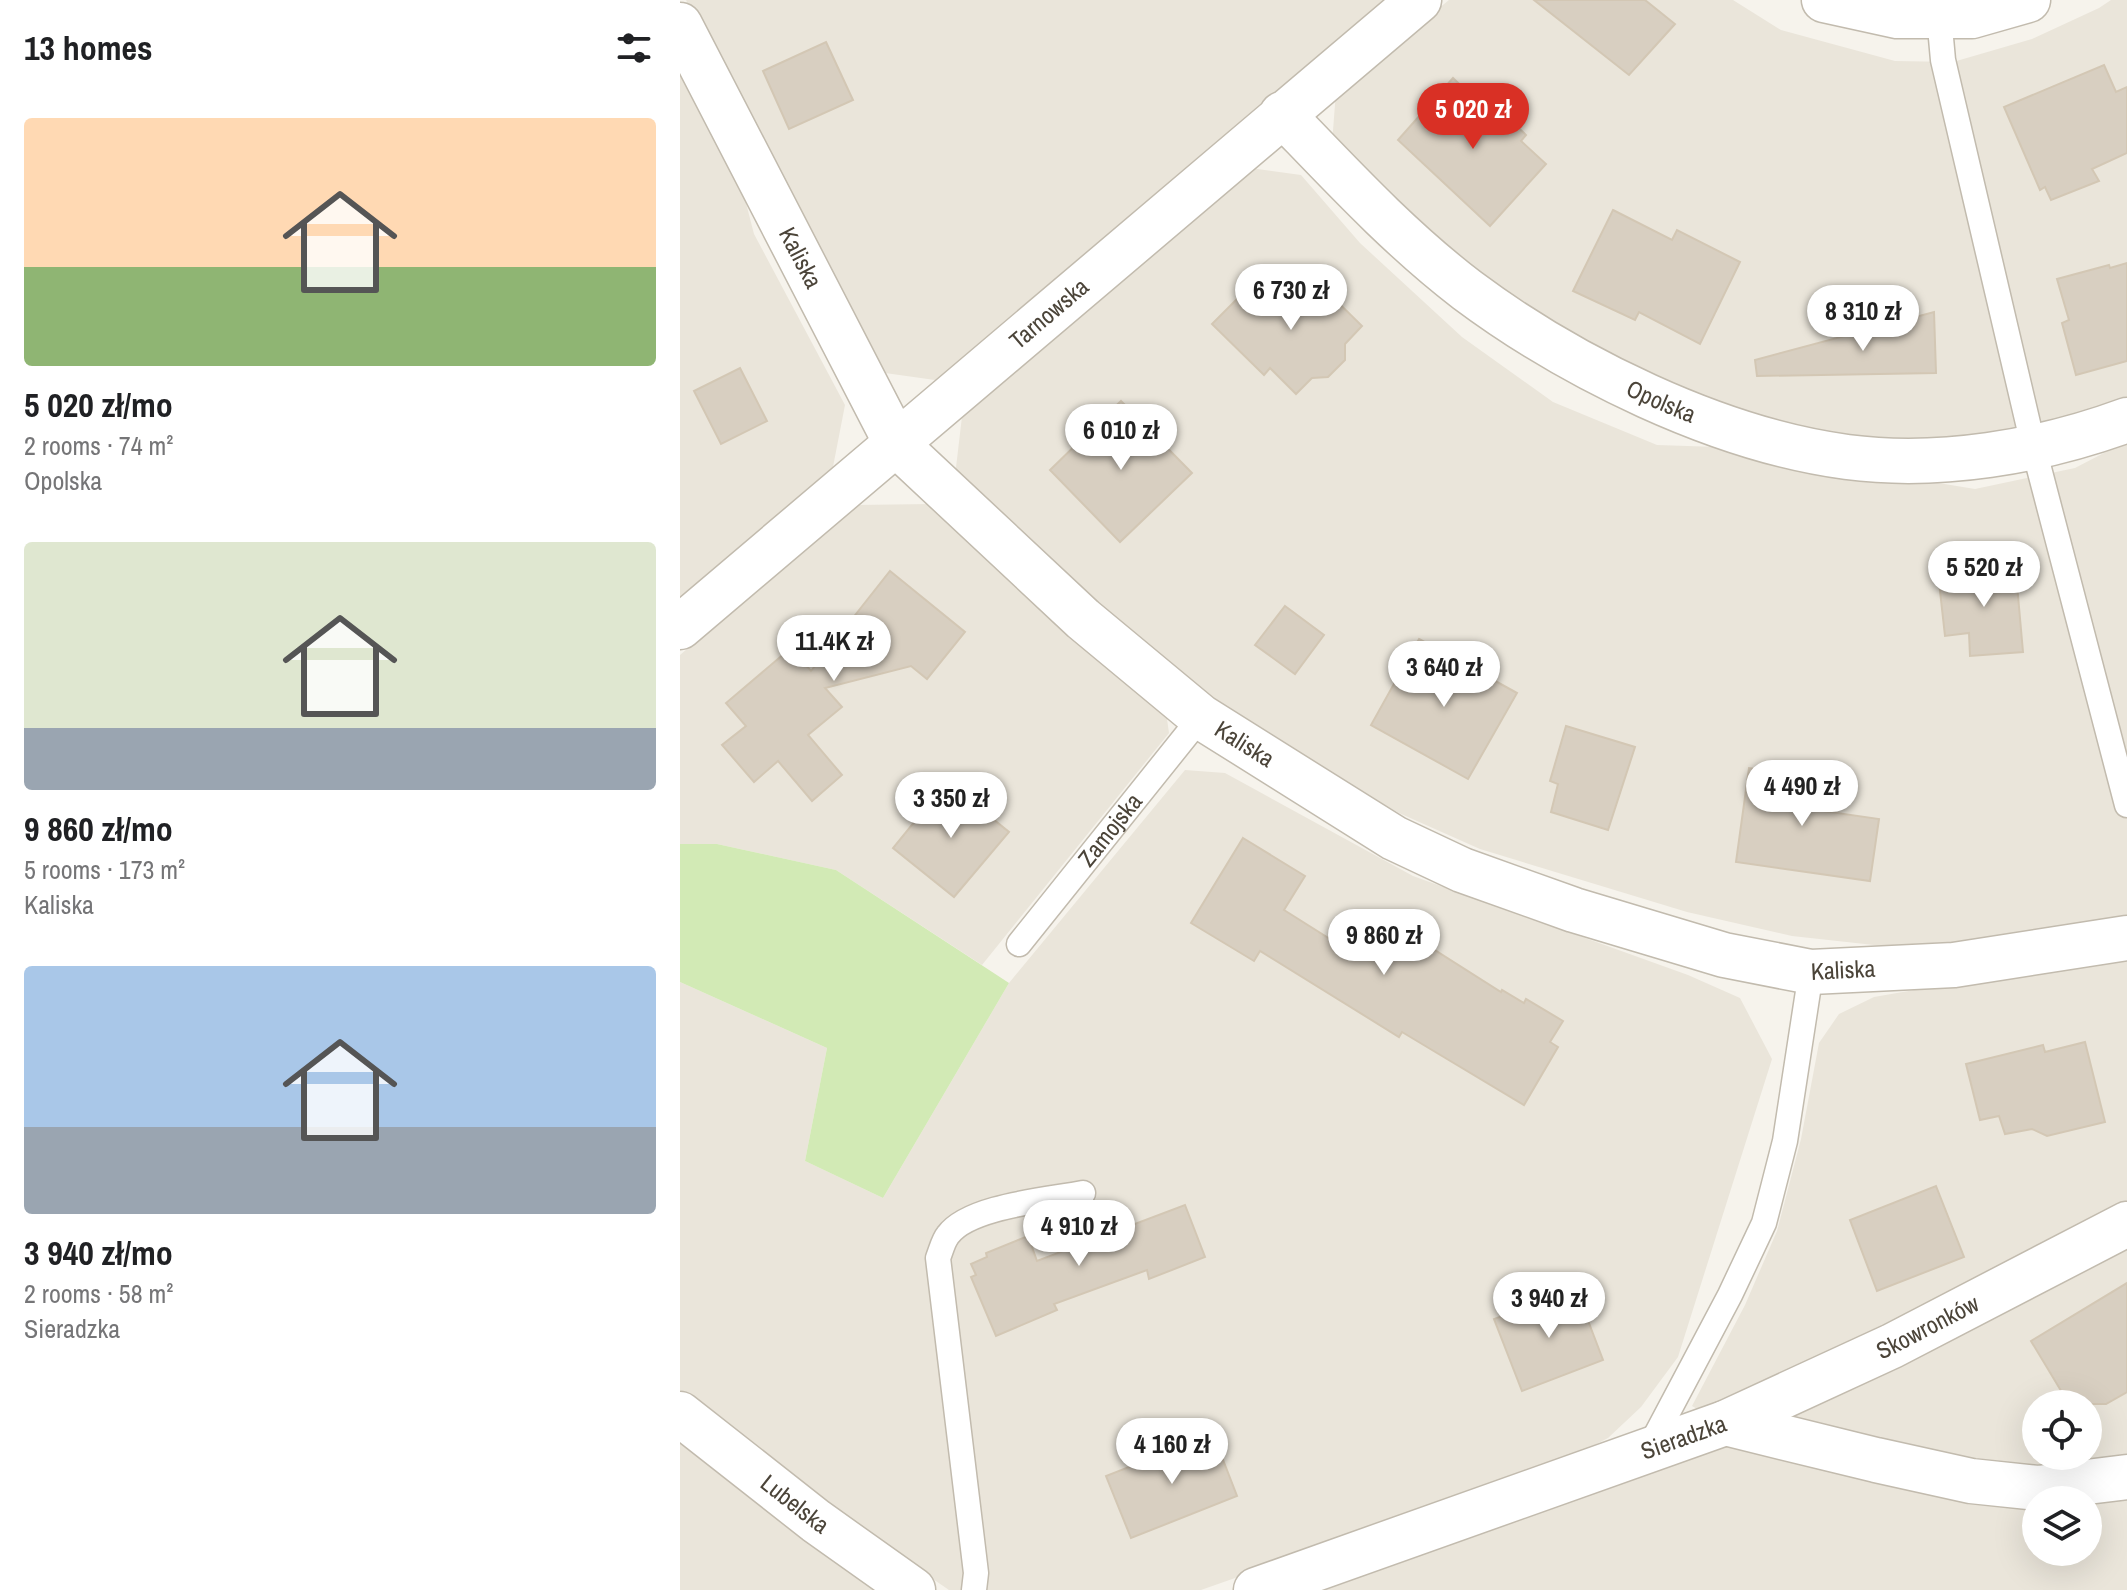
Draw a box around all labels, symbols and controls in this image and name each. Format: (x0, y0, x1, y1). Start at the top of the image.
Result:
text: 13 homes (24, 25, 153, 71)
icon: filters (612, 26, 656, 70)
pin: 5 020 zł (1390, 83, 1556, 151)
text: 5 020 zł (1435, 91, 1511, 126)
icon: home (268, 170, 412, 314)
street label: Kaliska (772, 221, 830, 293)
pin: 6 730 zł (1208, 264, 1374, 332)
street label: Tarnowska (1002, 270, 1095, 356)
text: 6 730 zł (1253, 272, 1329, 307)
pin: 8 310 zł (1780, 285, 1946, 353)
text: 8 310 zł (1825, 293, 1901, 328)
street label: Opolska (1622, 372, 1701, 430)
text: 5 020 zł/mo (24, 382, 173, 428)
pin: 6 010 zł (1038, 404, 1204, 472)
text: 6 010 zł (1083, 412, 1159, 447)
text: 2 rooms · 74 m² (24, 428, 173, 463)
text: Opolska (24, 463, 102, 498)
pin: 5 520 zł (1901, 541, 2067, 609)
text: 5 520 zł (1946, 549, 2022, 584)
icon: home (268, 594, 412, 738)
pin: 11.4K zł (751, 615, 917, 683)
text: 11.4K zł (795, 623, 873, 658)
pin: 3 640 zł (1361, 641, 1527, 709)
text: 3 640 zł (1406, 649, 1482, 684)
street label: Kaliska (1209, 713, 1281, 774)
pin: 4 490 zł (1719, 760, 1885, 828)
text: 4 490 zł (1764, 768, 1840, 803)
pin: 3 350 zł (868, 772, 1034, 840)
text: 3 350 zł (913, 780, 989, 815)
street label: Zamojska (1070, 786, 1149, 873)
text: 9 860 zł/mo (24, 806, 173, 852)
text: 5 rooms · 173 m² (24, 852, 185, 887)
text: Kaliska (24, 887, 94, 922)
pin: 9 860 zł (1301, 909, 1467, 977)
text: 9 860 zł (1346, 917, 1422, 952)
street label: Kaliska (1810, 952, 1876, 987)
icon: home (268, 1018, 412, 1162)
pin: 4 910 zł (996, 1200, 1162, 1268)
text: 4 910 zł (1041, 1208, 1117, 1243)
text: 3 940 zł/mo (24, 1230, 173, 1276)
pin: 3 940 zł (1466, 1272, 1632, 1340)
text: 2 rooms · 58 m² (24, 1276, 173, 1311)
text: 3 940 zł (1511, 1280, 1587, 1315)
street label: Skowronków (1871, 1286, 1985, 1366)
text: Sieradzka (24, 1311, 120, 1346)
map controls (2022, 1390, 2102, 1566)
button: locate (2022, 1390, 2102, 1470)
street label: Sieradzka (1636, 1407, 1731, 1467)
pin: 4 160 zł (1089, 1418, 1255, 1486)
text: 4 160 zł (1134, 1426, 1210, 1461)
street label: Lubelska (754, 1467, 836, 1540)
button: layers (2022, 1486, 2102, 1566)

